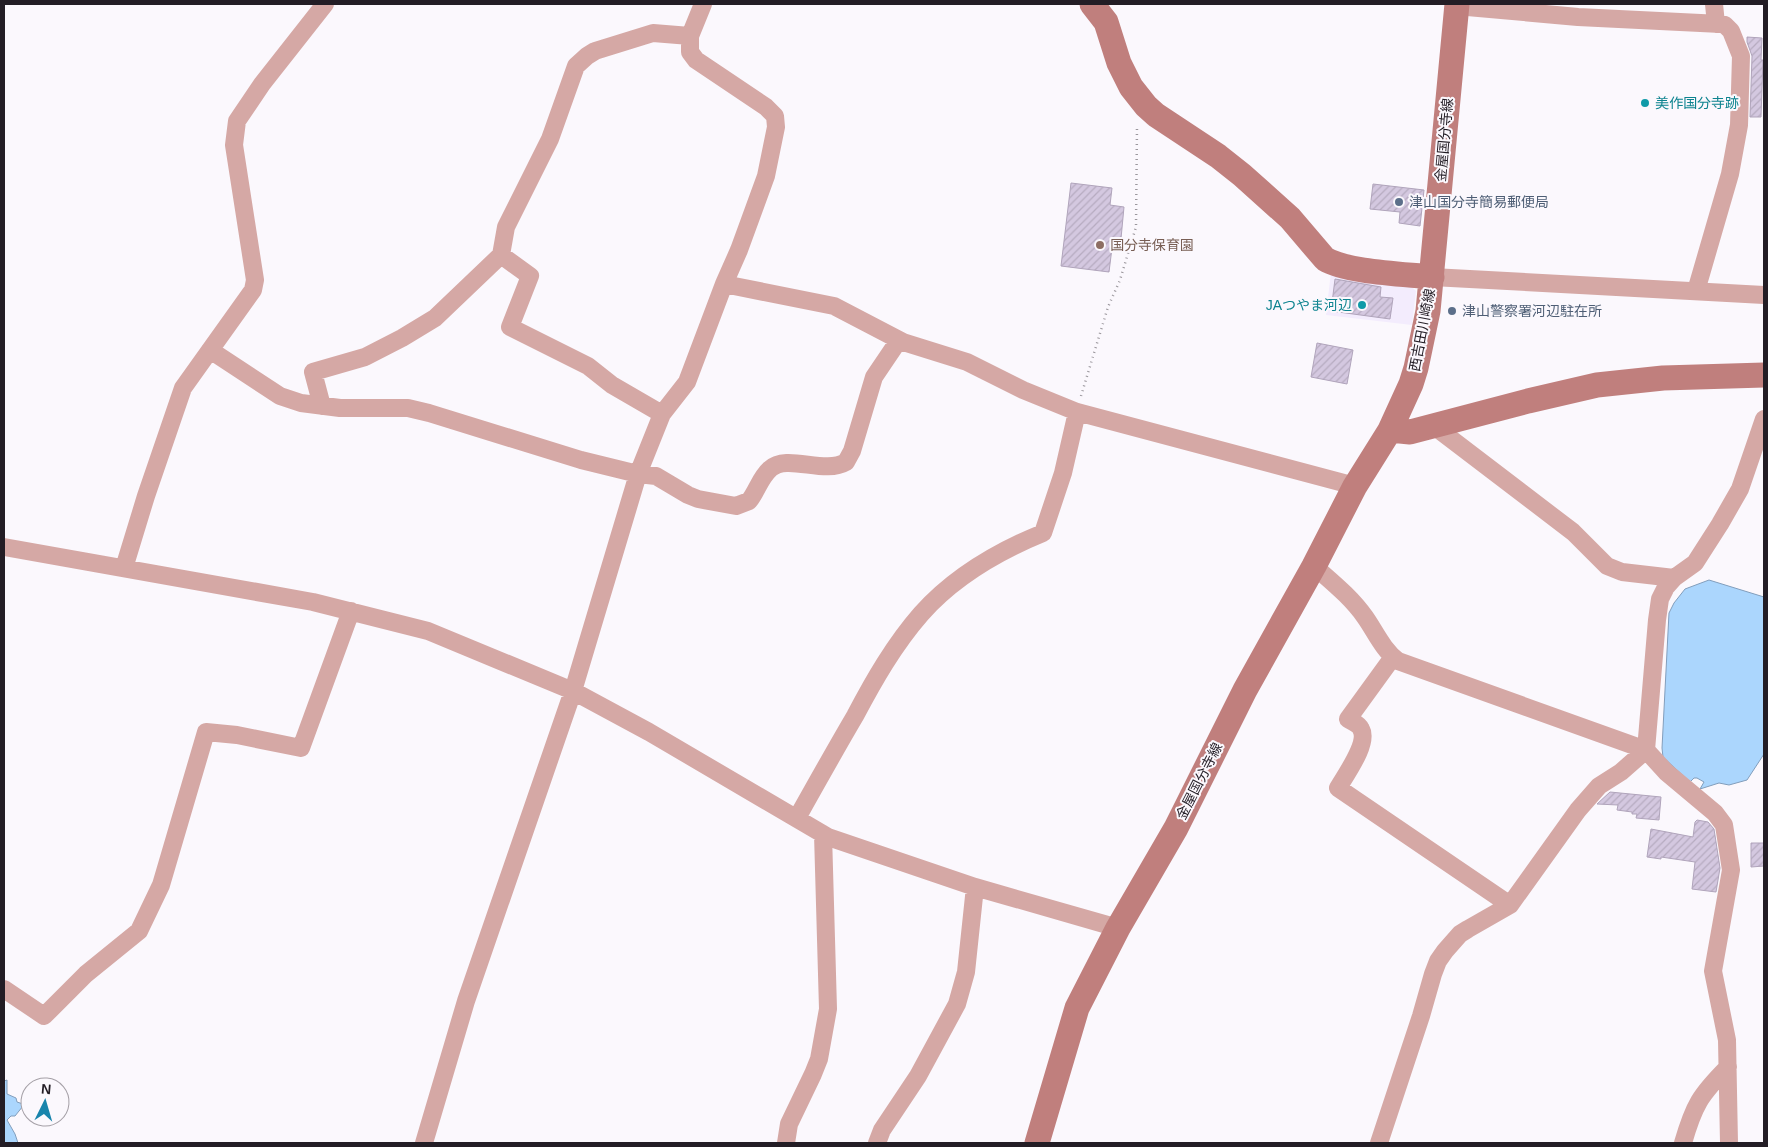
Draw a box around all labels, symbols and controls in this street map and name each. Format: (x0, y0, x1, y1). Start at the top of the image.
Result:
place label: 美作国分寺跡 (1655, 95, 1739, 111)
street label: 金屋国分寺線 (1432, 97, 1456, 183)
marker: 美作国分寺跡 (1639, 97, 1651, 109)
place label: 津山国分寺簡易郵便局 (1409, 194, 1549, 210)
marker: 津山国分寺簡易郵便局 (1393, 196, 1405, 208)
place label: 国分寺保育園 (1110, 237, 1194, 253)
marker: 国分寺保育園 (1094, 239, 1106, 251)
street label: 西吉田川崎線 (1406, 287, 1438, 373)
place label: JAつやま河辺 (1266, 297, 1352, 313)
marker: JAつやま河辺 (1356, 299, 1368, 311)
place label: 津山警察署河辺駐在所 (1462, 303, 1602, 319)
marker: 津山警察署河辺駐在所 (1446, 305, 1458, 317)
street label: 金屋国分寺線 (1173, 740, 1225, 822)
north arrow (20, 1077, 70, 1127)
text: N (40, 1081, 52, 1097)

